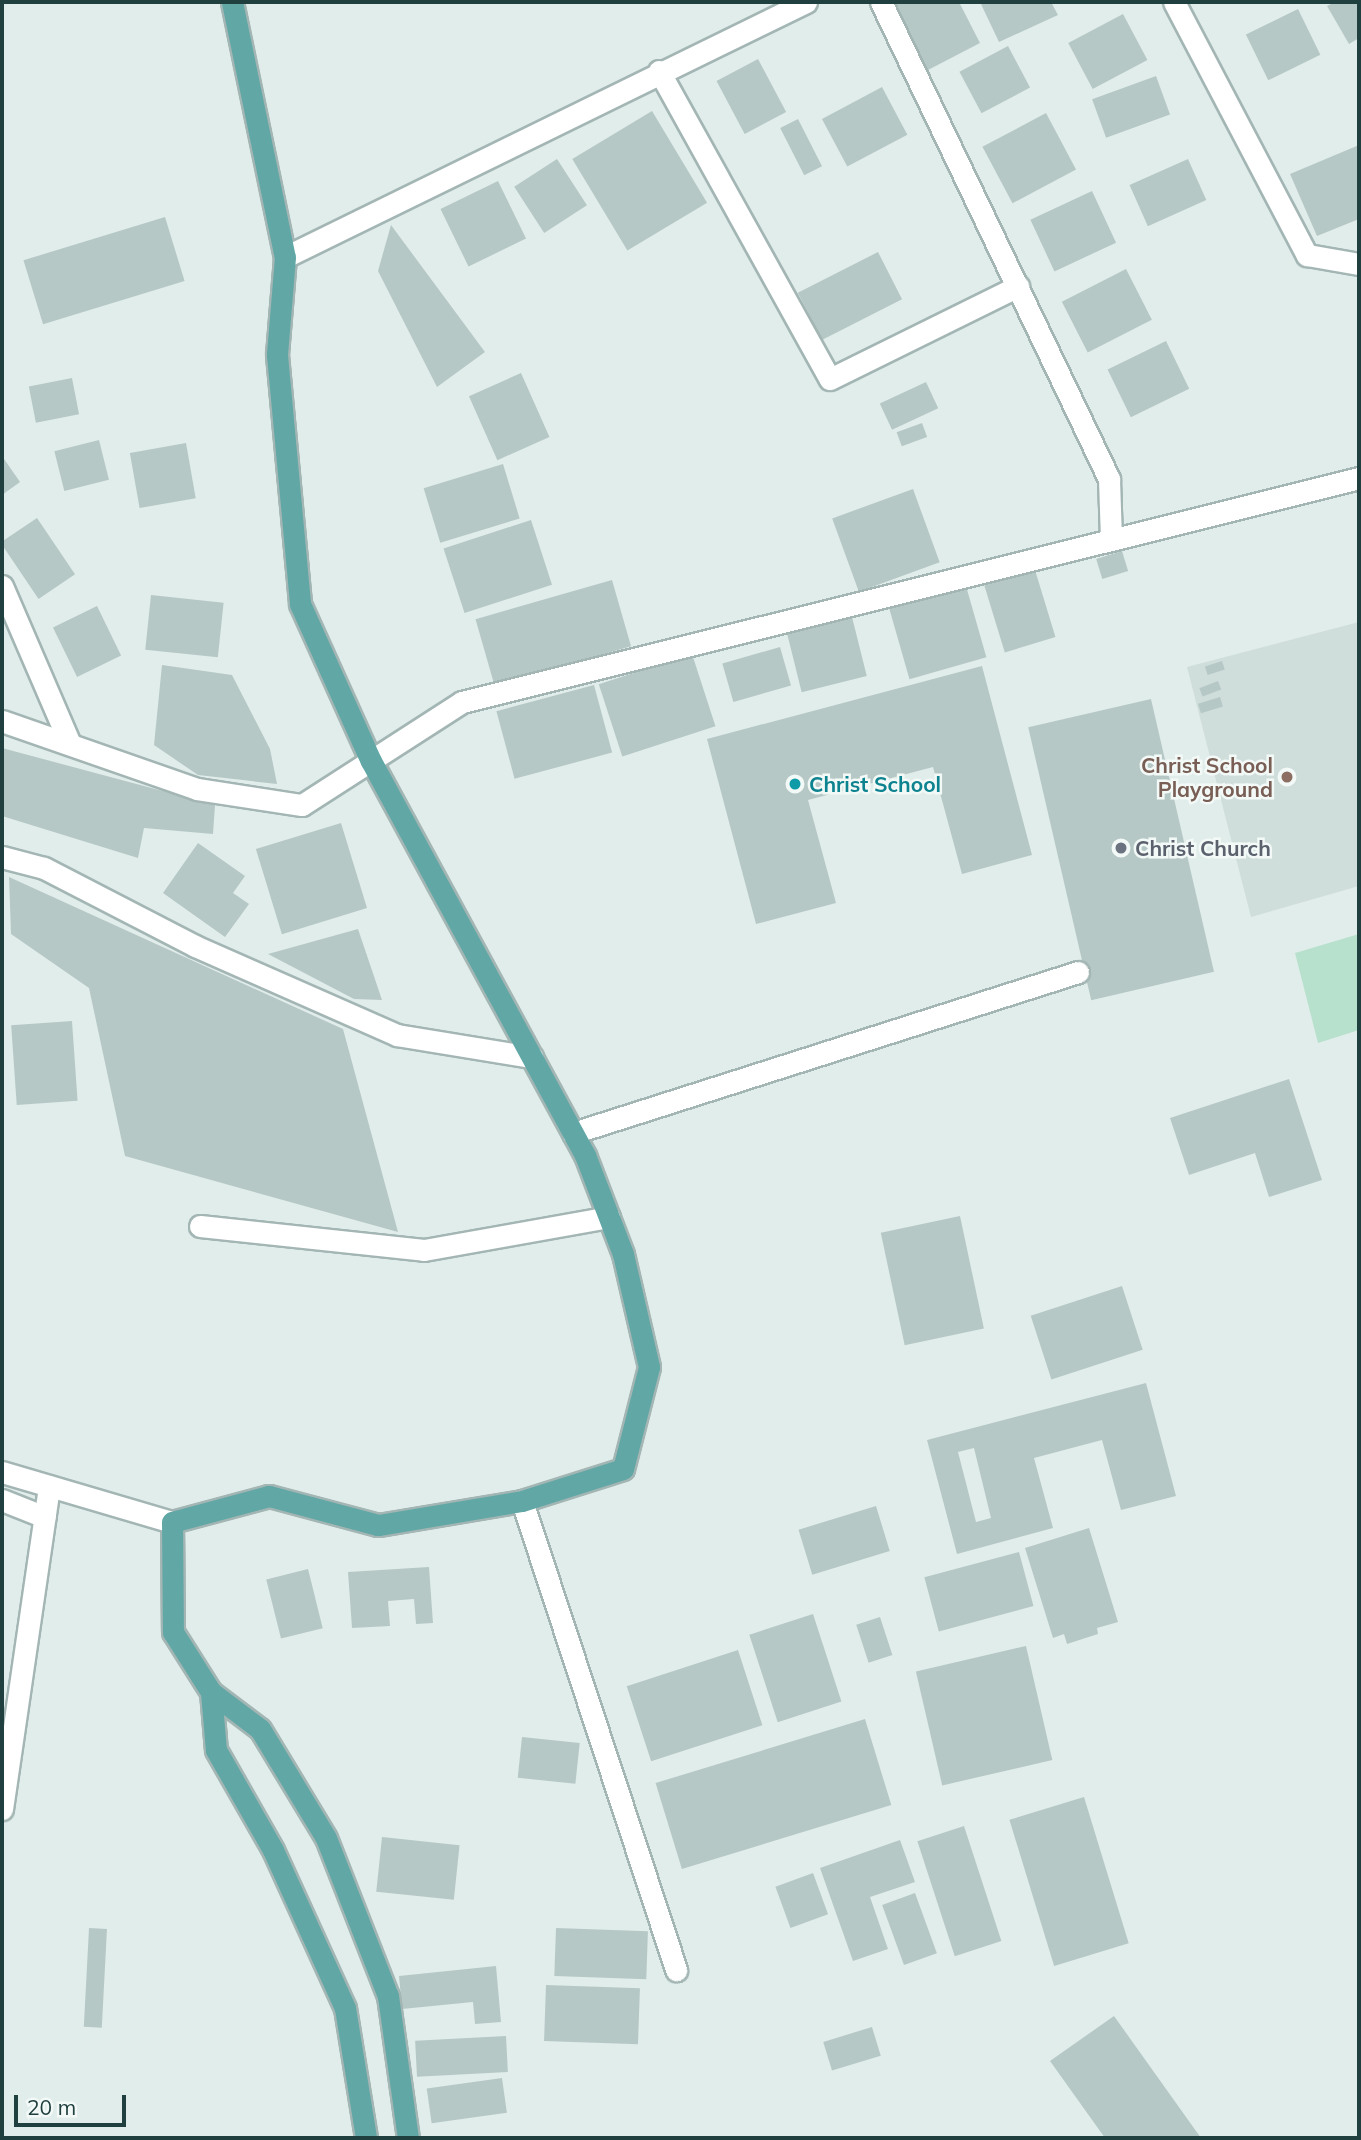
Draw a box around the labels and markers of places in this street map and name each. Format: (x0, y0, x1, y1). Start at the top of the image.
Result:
place label: Christ School Playground (1141, 752, 1273, 802)
marker: Christ School Playground (1279, 769, 1295, 785)
place label: Christ School (809, 771, 941, 797)
marker: Christ School (787, 776, 803, 792)
place label: Christ Church (1135, 835, 1271, 861)
marker: Christ Church (1113, 840, 1129, 856)

